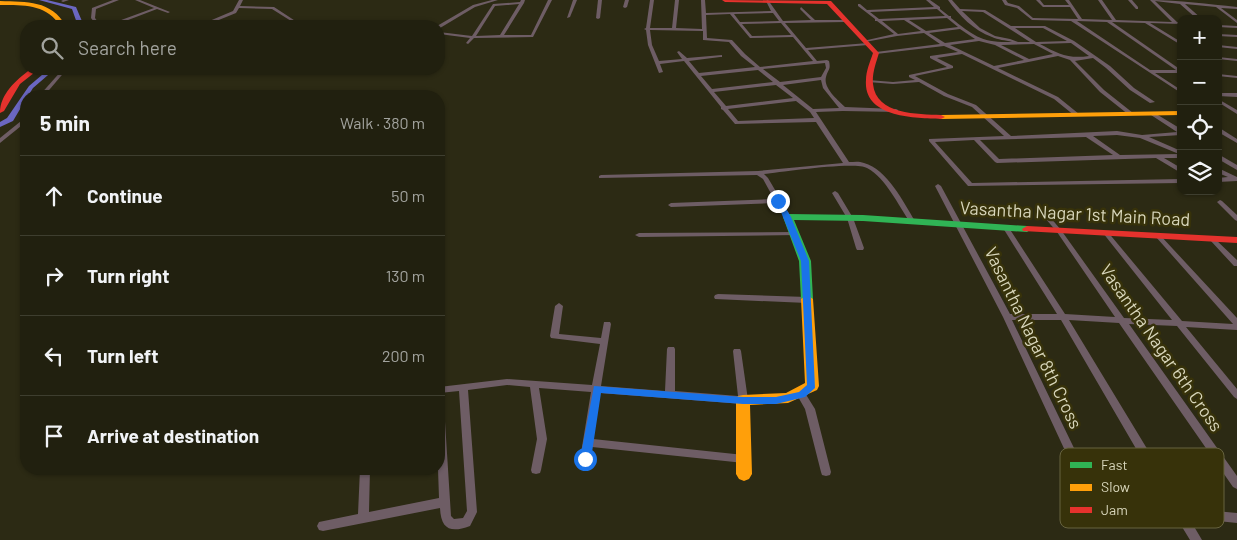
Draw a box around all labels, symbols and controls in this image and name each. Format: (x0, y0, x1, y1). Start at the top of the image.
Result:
map controls (1177, 15, 1222, 195)
button: + (1177, 15, 1222, 60)
search box (20, 20, 445, 75)
icon: search (38, 34, 66, 62)
text: Search here (78, 36, 177, 59)
button: − (1177, 60, 1222, 105)
button: locate (1177, 105, 1222, 150)
text: 5 min (40, 110, 90, 135)
text: Walk · 380 m (340, 113, 425, 132)
button: layers (1177, 150, 1222, 195)
icon: ahead (40, 182, 68, 210)
text: Continue (87, 184, 163, 207)
text: 50 m (391, 186, 425, 205)
route end (767, 190, 790, 213)
street label: Vasantha Nagar 1st Main Road (959, 196, 1191, 230)
street label: Vasantha Nagar 8th Cross (980, 243, 1087, 432)
street label: Vasantha Nagar 6th Cross (1096, 260, 1228, 435)
icon: right (40, 262, 68, 290)
text: Turn right (87, 264, 169, 287)
text: 130 m (386, 266, 425, 285)
icon: left (40, 342, 68, 370)
text: Turn left (87, 344, 158, 367)
text: 200 m (382, 346, 425, 365)
icon: arrive (40, 422, 68, 450)
text: Arrive at destination (87, 424, 259, 447)
route start (574, 448, 597, 471)
legend (1060, 448, 1224, 528)
text: Fast (1101, 456, 1127, 473)
text: Slow (1101, 478, 1130, 495)
text: Jam (1101, 501, 1128, 518)

